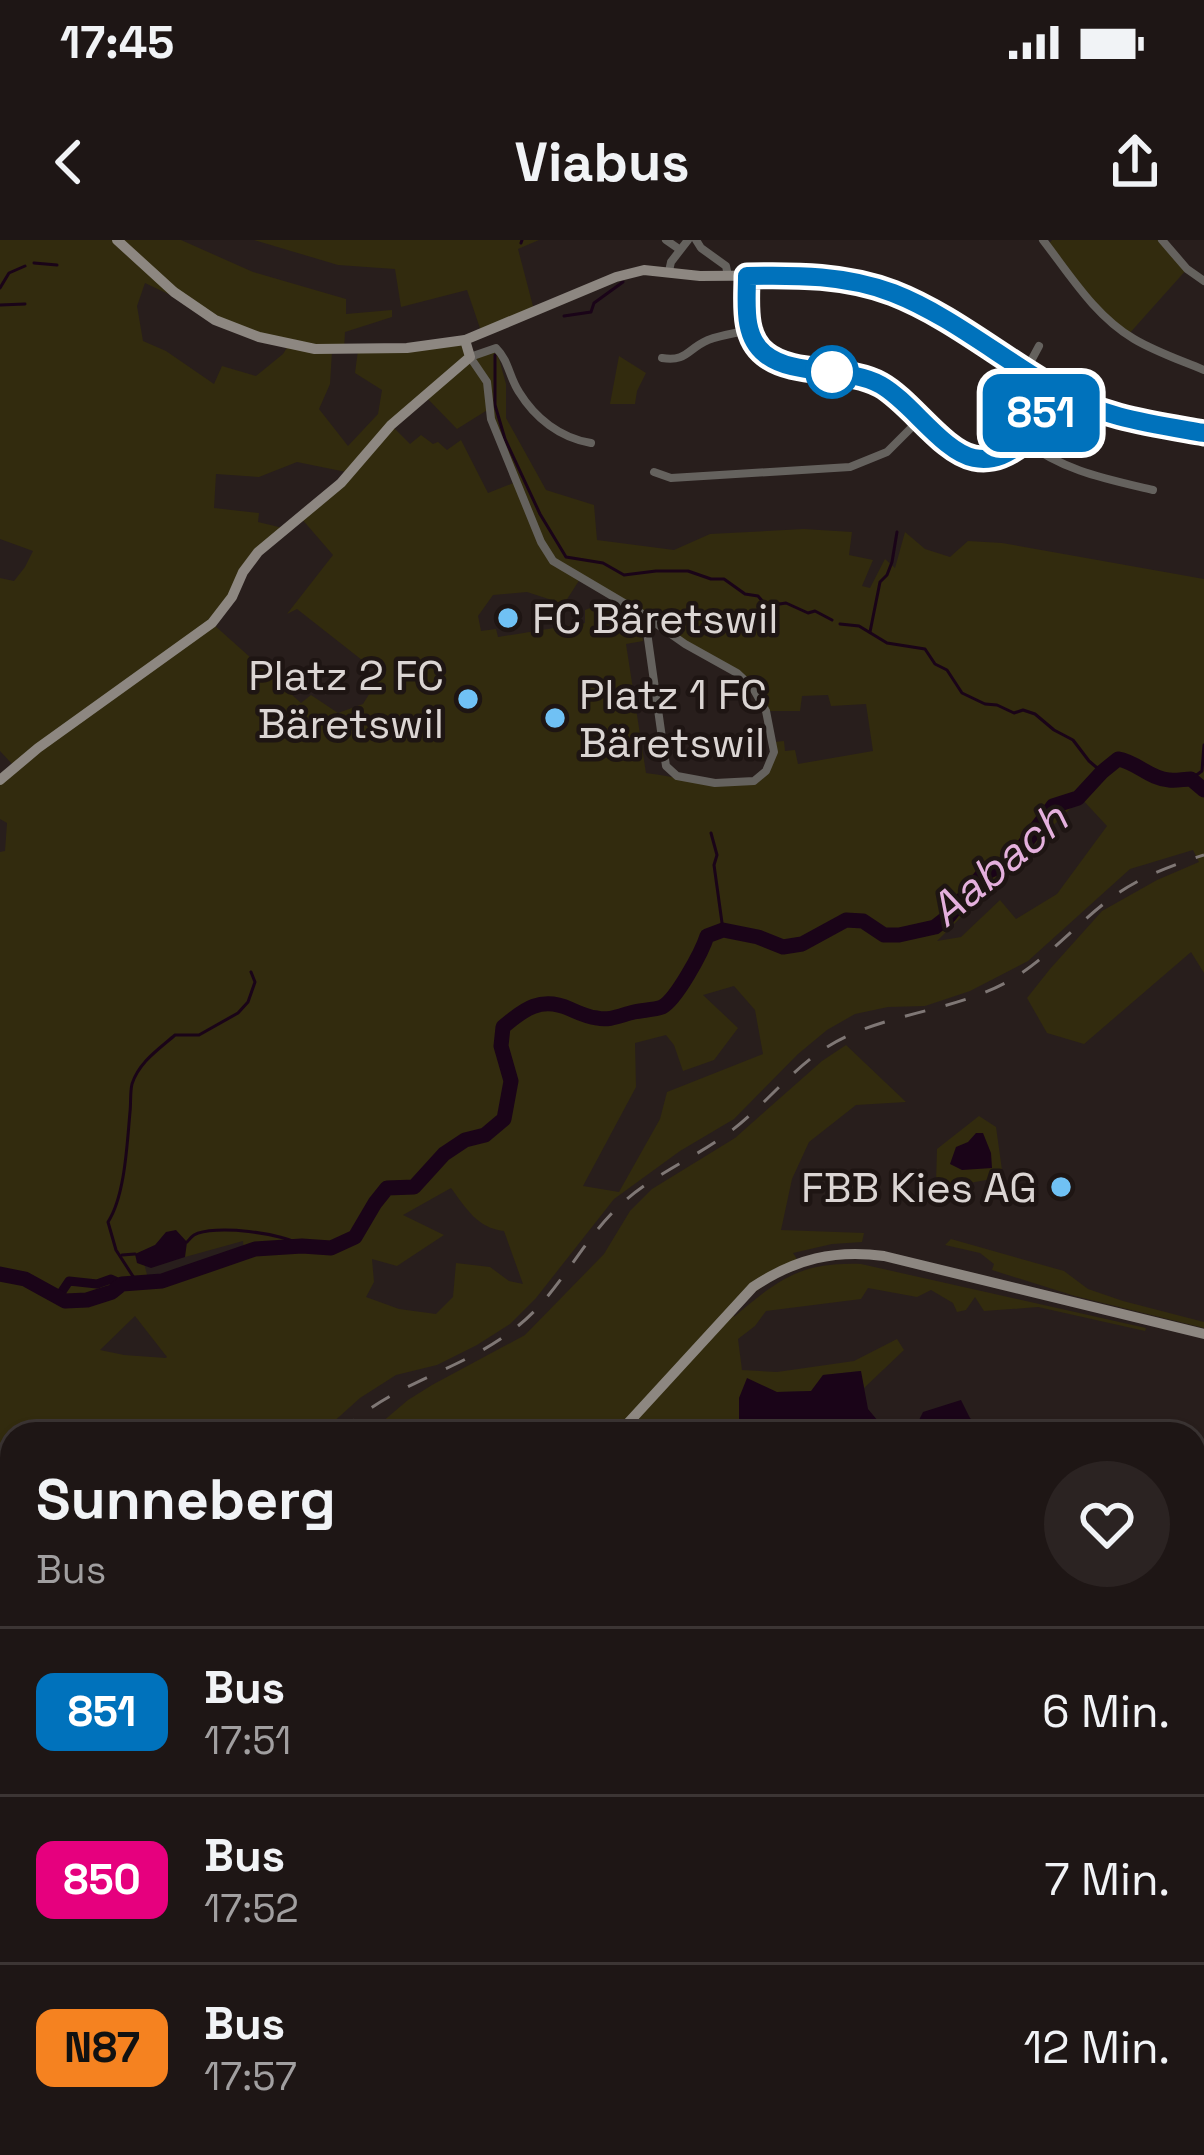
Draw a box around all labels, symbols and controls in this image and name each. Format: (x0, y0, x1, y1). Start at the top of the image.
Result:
text: 17:45 (60, 14, 174, 71)
text: Viabus (515, 128, 689, 197)
icon: back (36, 129, 102, 195)
icon: share (1102, 129, 1168, 195)
unlabelled marker (807, 347, 857, 397)
line badge: 851 (972, 374, 1110, 452)
text: 851 (1007, 386, 1075, 439)
place label: FC Bäretswil (532, 592, 778, 645)
marker: FC Bäretswil (495, 605, 521, 631)
place label: Platz 2 FC Bäretswil (248, 649, 444, 750)
place label: Platz 1 FC Bäretswil (579, 668, 767, 769)
marker: Platz 2 FC Bäretswil (455, 686, 481, 712)
marker: Platz 1 FC Bäretswil (542, 705, 568, 731)
water label: Aabach (918, 789, 1080, 939)
place label: FBB Kies AG (801, 1161, 1037, 1214)
marker: FBB Kies AG (1048, 1174, 1074, 1200)
button: heart (1044, 1461, 1170, 1587)
text: Sunneberg (36, 1463, 336, 1536)
text: Bus (36, 1545, 106, 1594)
text: Bus (204, 1659, 285, 1716)
text: 6 Min. (1042, 1683, 1170, 1740)
text: 851 (68, 1685, 136, 1738)
text: 17:51 (204, 1716, 291, 1765)
text: Bus (204, 1827, 285, 1884)
text: 7 Min. (1044, 1851, 1170, 1908)
text: 850 (63, 1853, 141, 1906)
text: 17:52 (204, 1884, 299, 1933)
text: Bus (204, 1995, 285, 2052)
text: 12 Min. (1024, 2019, 1170, 2076)
text: N87 (64, 2021, 140, 2074)
text: 17:57 (204, 2052, 297, 2101)

